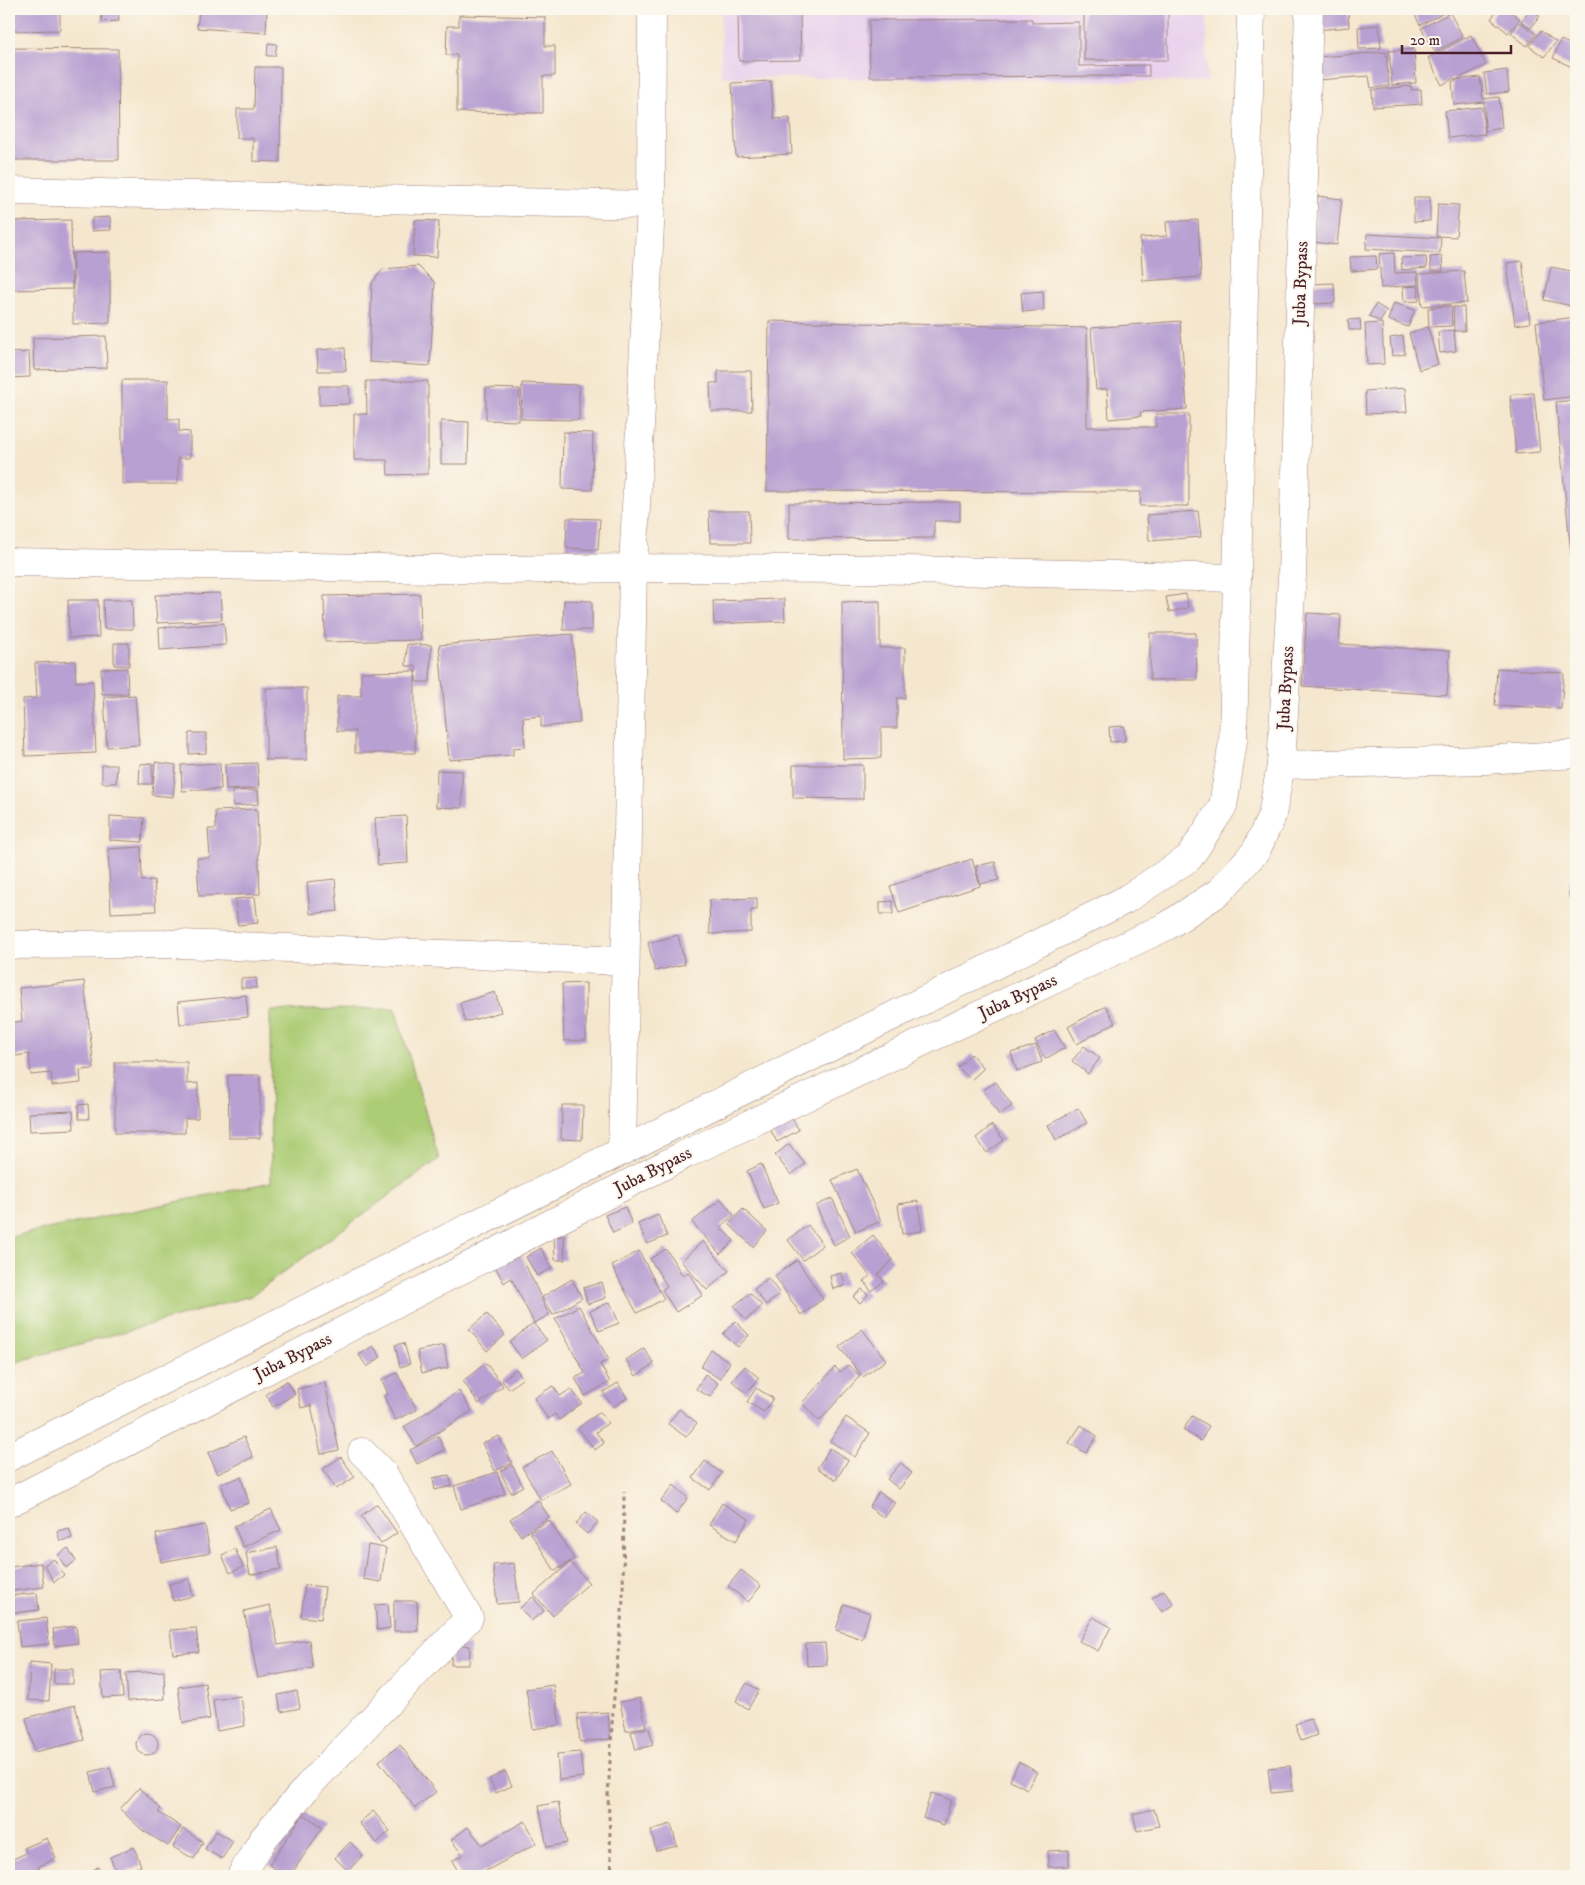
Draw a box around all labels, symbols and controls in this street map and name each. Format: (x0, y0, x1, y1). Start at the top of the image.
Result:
scale bar (1402, 22, 1511, 54)
text: 20 m (1410, 31, 1440, 50)
street label: Juba Bypass (1288, 241, 1313, 327)
street label: Juba Bypass (1273, 645, 1299, 733)
street label: Juba Bypass (973, 969, 1061, 1026)
street label: Juba Bypass (609, 1142, 695, 1201)
street label: Juba Bypass (249, 1328, 335, 1387)

